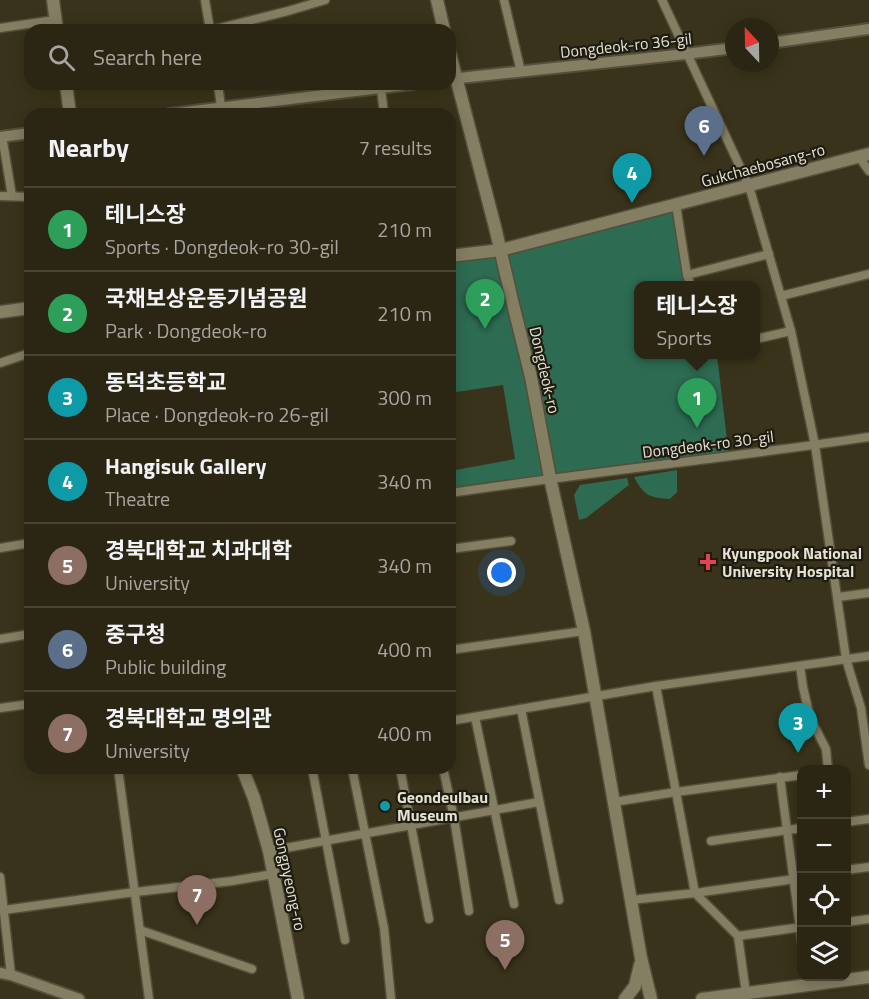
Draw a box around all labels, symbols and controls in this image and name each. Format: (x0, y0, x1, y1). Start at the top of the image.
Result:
north arrow (725, 18, 779, 72)
search box (24, 24, 456, 90)
street label: Dongdeok-ro 36-gil (559, 26, 693, 64)
text: Search here (93, 40, 202, 74)
icon: search (45, 41, 78, 74)
pin: 6 (684, 106, 724, 156)
text: Nearby (48, 128, 129, 167)
text: 7 results (359, 132, 432, 163)
street label: Gukchaebosang-ro (698, 137, 828, 193)
pin: 4 (612, 154, 652, 203)
text: 테니스장 (105, 197, 186, 231)
text: 1 (62, 214, 73, 245)
text: 210 m (377, 214, 432, 245)
text: Sports · Dongdeok-ro 30-gil (105, 231, 339, 262)
pin: 2 (466, 280, 504, 329)
text: 국채보상운동기념공원 (105, 281, 307, 315)
popup (634, 281, 760, 359)
text: 테니스장 (657, 288, 737, 322)
text: 2 (62, 298, 73, 329)
text: 210 m (377, 298, 432, 329)
text: Park · Dongdeok-ro (105, 315, 267, 346)
text: Sports (657, 322, 712, 353)
street label: Dongdeok-ro (523, 324, 567, 416)
text: 동덕초등학교 (105, 365, 226, 399)
pin: 1 (678, 378, 716, 428)
text: 3 (62, 382, 73, 413)
text: 300 m (377, 382, 432, 413)
text: Place · Dongdeok-ro 26-gil (105, 399, 329, 430)
street label: Dongdeok-ro 30-gil (641, 424, 775, 464)
text: Hangisuk Gallery (105, 449, 266, 483)
text: 4 (62, 466, 73, 497)
text: 340 m (377, 466, 432, 497)
text: Theatre (105, 483, 170, 514)
text: 경북대학교 치과대학 (105, 533, 292, 567)
place label: Kyungpook National University Hospital (722, 541, 862, 583)
text: 5 (62, 550, 73, 581)
text: 340 m (377, 550, 432, 581)
marker: Kyungpook National University Hospital (699, 553, 717, 571)
your location (487, 558, 516, 587)
text: University (105, 567, 190, 598)
text: 중구청 (105, 617, 166, 651)
text: 6 (62, 634, 73, 665)
text: 400 m (377, 634, 432, 665)
text: Public building (105, 651, 226, 682)
text: 경북대학교 명의관 (105, 701, 272, 735)
pin: 3 (778, 704, 818, 753)
text: 7 (62, 718, 73, 749)
text: 400 m (377, 718, 432, 749)
text: University (105, 735, 190, 766)
map controls (797, 765, 851, 981)
button: + (797, 765, 851, 819)
place label: Geondeulbau Museum (397, 785, 488, 827)
marker: Geondeulbau Museum (378, 799, 392, 813)
button: − (797, 819, 851, 873)
street label: Gongpyeong-ro (267, 825, 313, 933)
button: locate (797, 873, 851, 927)
pin: 7 (178, 876, 216, 925)
pin: 5 (486, 920, 524, 970)
button: layers (797, 927, 851, 981)

